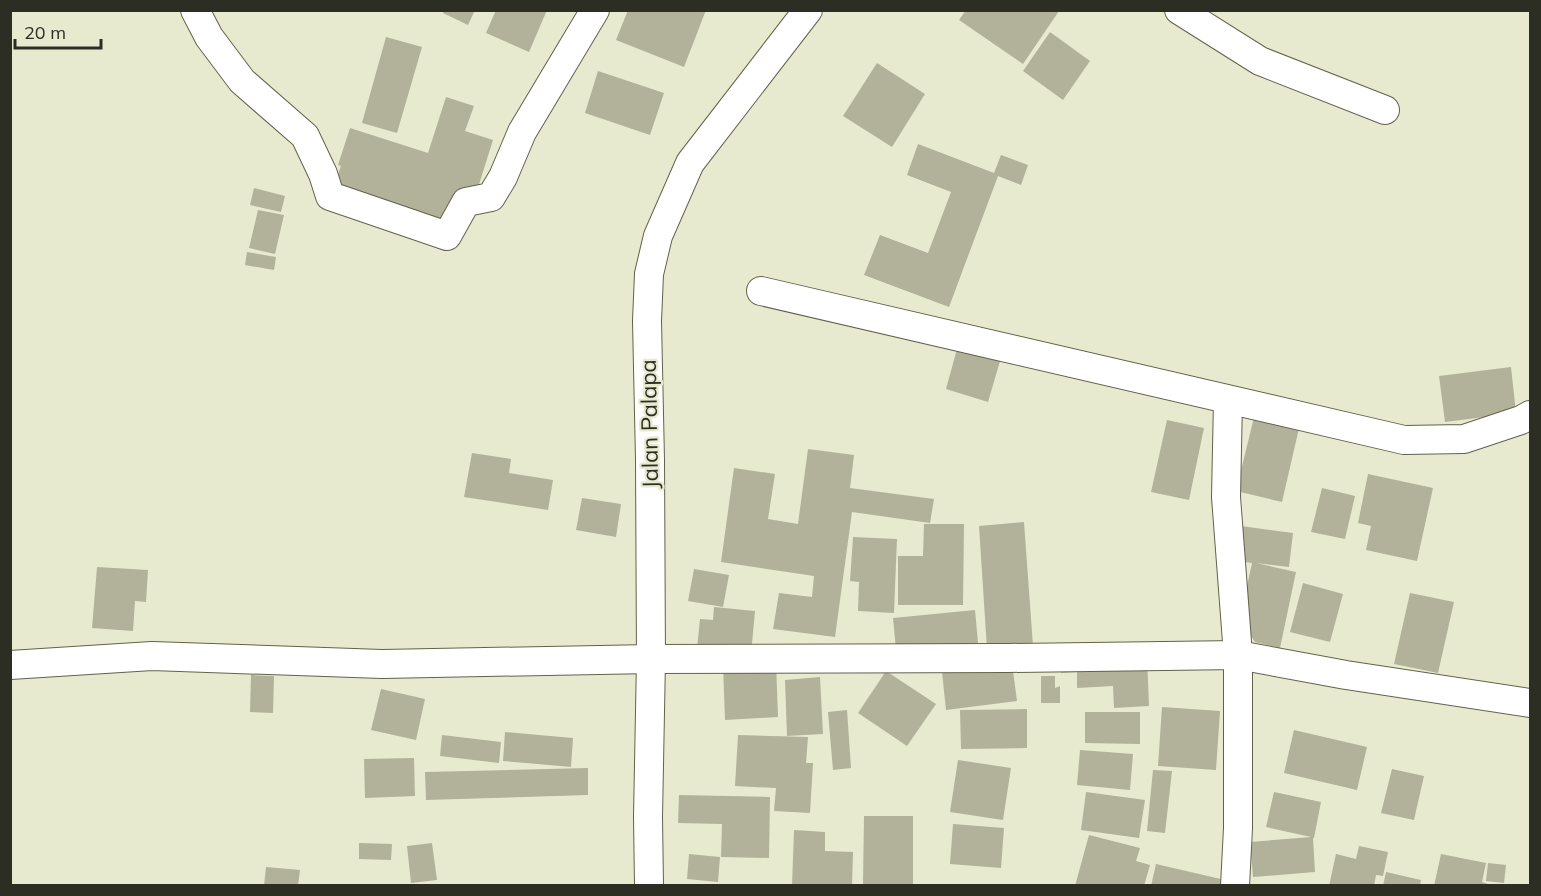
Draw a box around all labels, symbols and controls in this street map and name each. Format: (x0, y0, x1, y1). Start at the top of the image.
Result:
scale bar (15, 12, 100, 50)
text: 20 m (24, 21, 66, 44)
street label: Jalan Palapa (634, 359, 664, 489)

